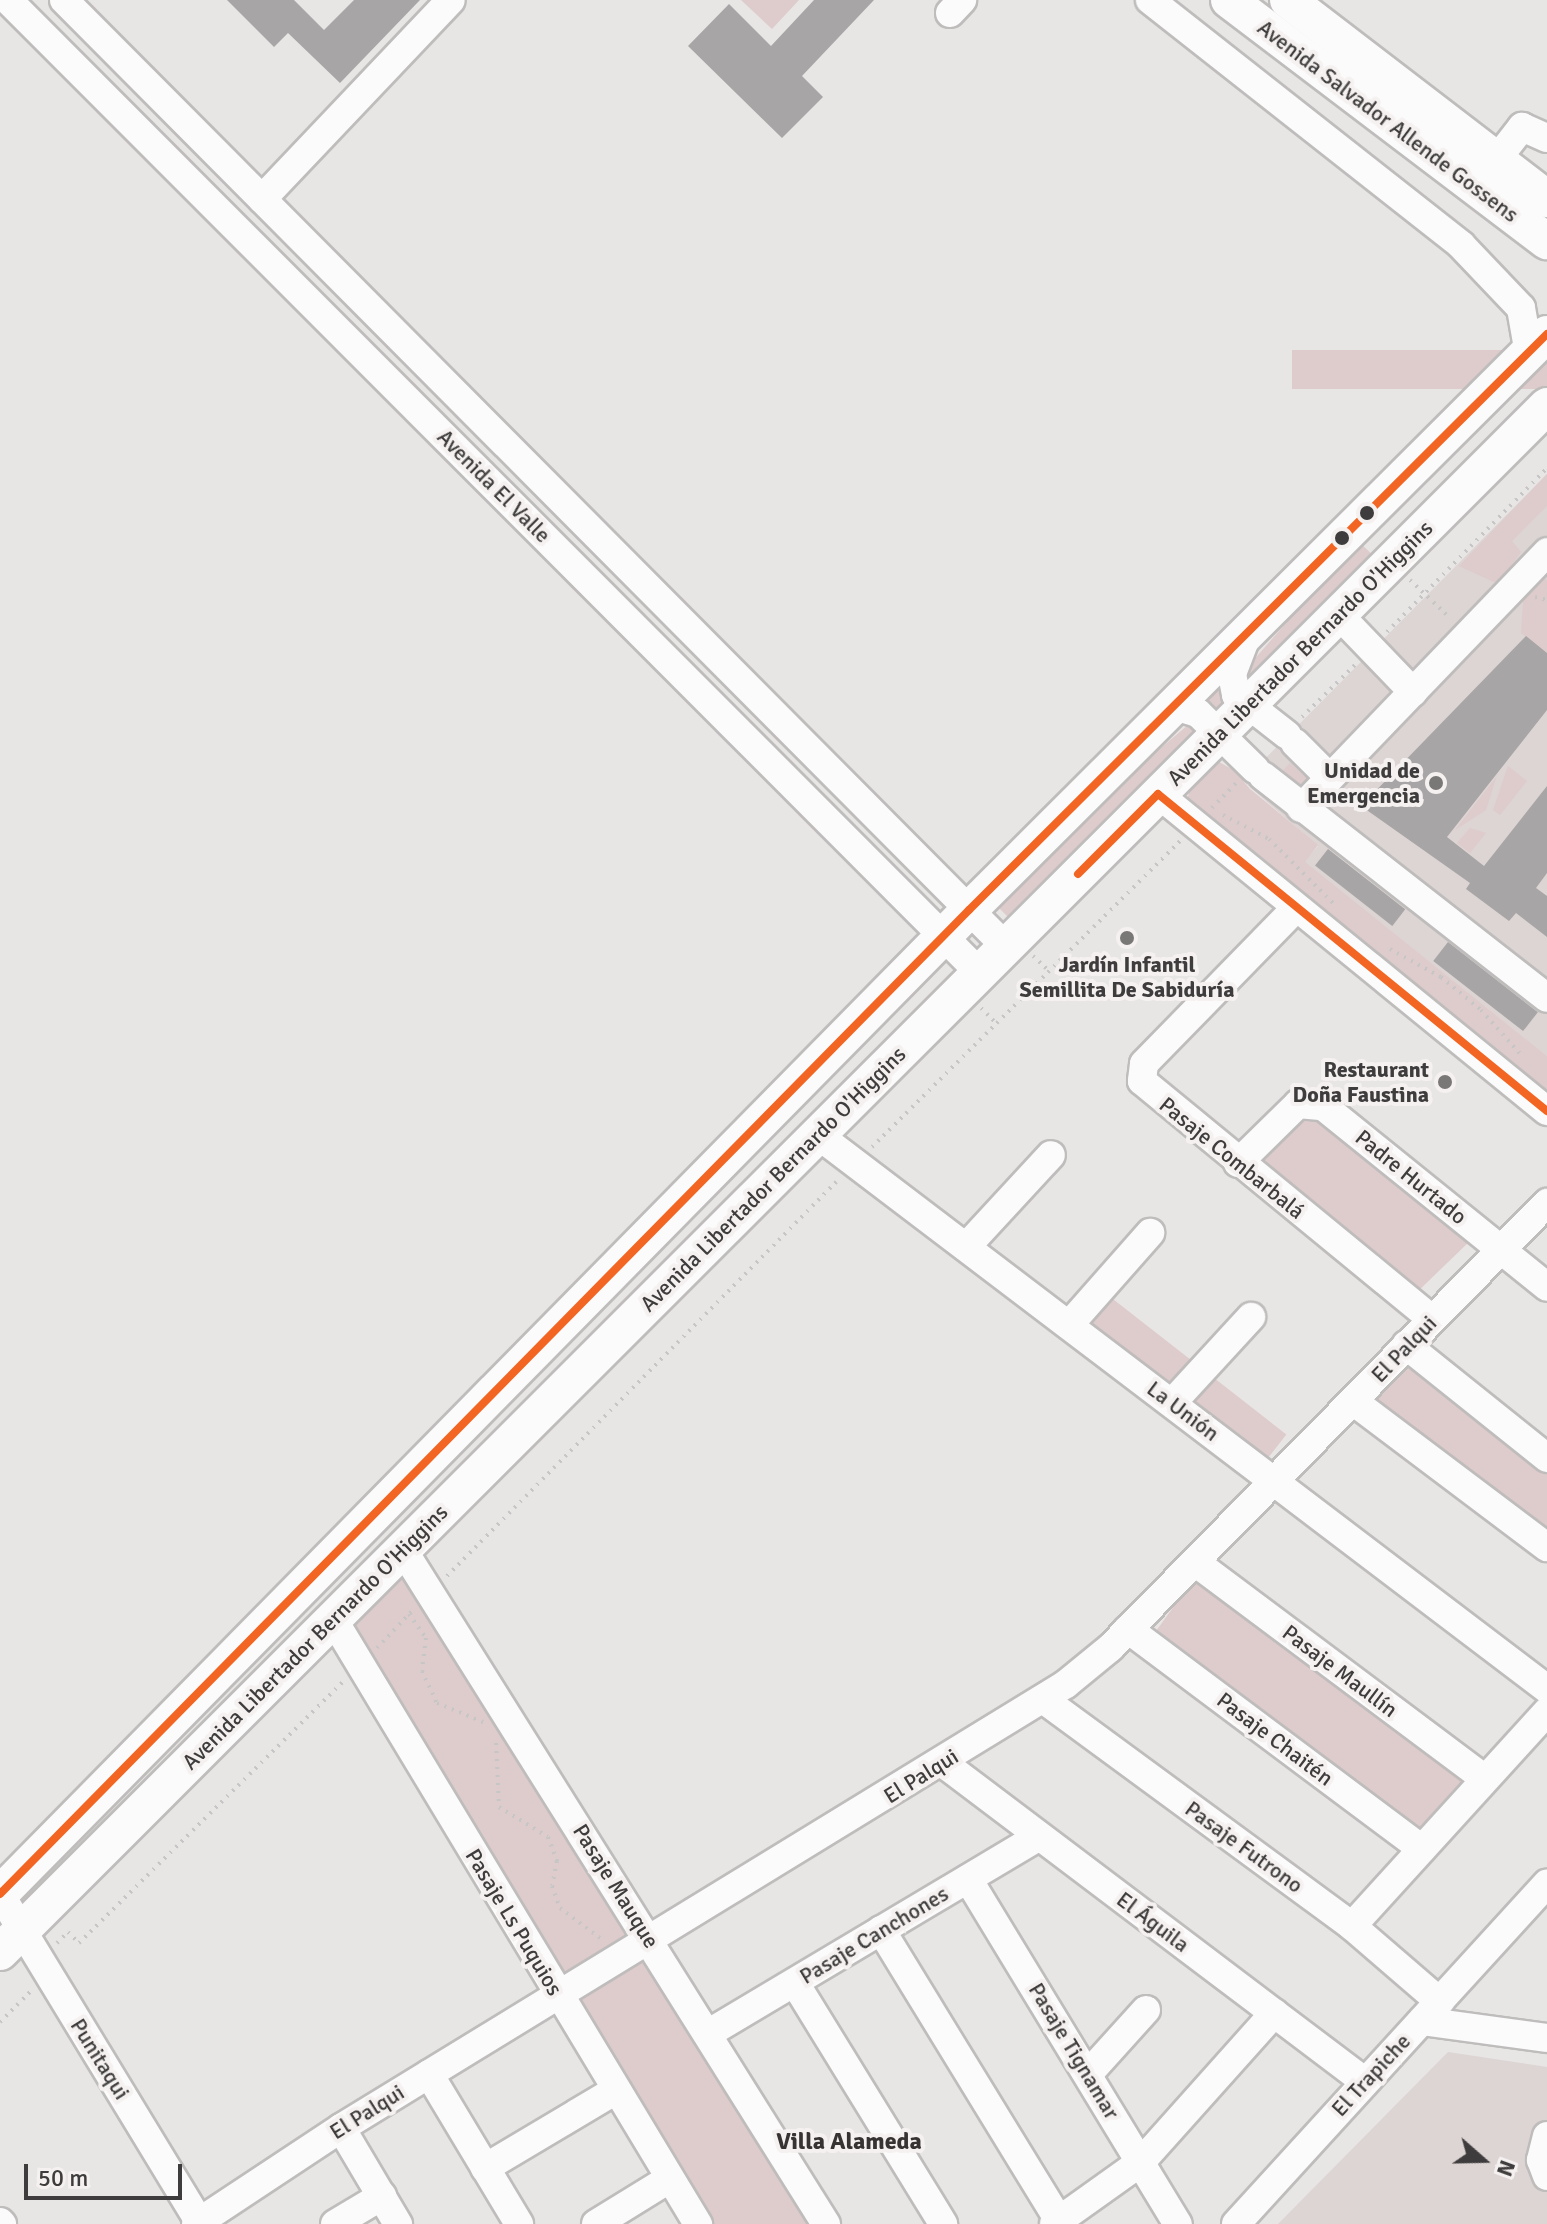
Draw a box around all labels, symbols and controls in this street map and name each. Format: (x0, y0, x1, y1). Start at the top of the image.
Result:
street label: Avenida Salvador Allende Gossens (1252, 14, 1524, 228)
street label: Avenida El Valle (432, 424, 556, 548)
unlabelled marker (1359, 505, 1375, 521)
street label: Avenida Libertador Bernardo O'Higgins (1162, 515, 1438, 791)
unlabelled marker (1334, 530, 1350, 546)
place label: Unidad de Emergencia (1307, 757, 1420, 808)
marker: Unidad de Emergencia (1427, 774, 1445, 792)
marker: Jardín Infantil Semillita De Sabiduría (1118, 929, 1136, 947)
place label: Jardín Infantil Semillita De Sabiduría (1020, 951, 1234, 1002)
street label: Avenida Libertador Bernardo O'Higgins (635, 1041, 911, 1317)
place label: Restaurant Doña Faustina (1293, 1056, 1429, 1108)
marker: Restaurant Doña Faustina (1436, 1073, 1454, 1091)
street label: Pasaje Combarbalá (1154, 1091, 1310, 1225)
street label: Padre Hurtado (1350, 1124, 1472, 1230)
street label: El Palqui (1366, 1310, 1442, 1388)
street label: La Unión (1142, 1375, 1224, 1447)
street label: Avenida Libertador Bernardo O'Higgins (177, 1499, 453, 1775)
street label: Pasaje Maullín (1277, 1619, 1403, 1723)
street label: Pasaje Chaitén (1212, 1687, 1338, 1791)
street label: El Palqui (879, 1743, 963, 1809)
street label: Pasaje Futrono (1180, 1795, 1308, 1899)
street label: Pasaje Mauque (567, 1819, 665, 1953)
street label: Pasaje Ls Puquios (460, 1844, 568, 2000)
street label: Pasaje Canchones (795, 1880, 953, 1990)
street label: El Águila (1111, 1886, 1195, 1958)
street label: Pasaje Tignamar (1023, 1978, 1125, 2124)
street label: Punitaqui (65, 2014, 135, 2104)
street label: El Trapiche (1326, 2028, 1416, 2122)
street label: El Palqui (325, 2079, 409, 2145)
north arrow (1443, 2120, 1523, 2200)
district label: Villa Alameda (776, 2128, 922, 2156)
scale bar (28, 2148, 186, 2198)
text: N (1491, 2157, 1521, 2180)
text: 50 m (38, 2163, 88, 2193)

